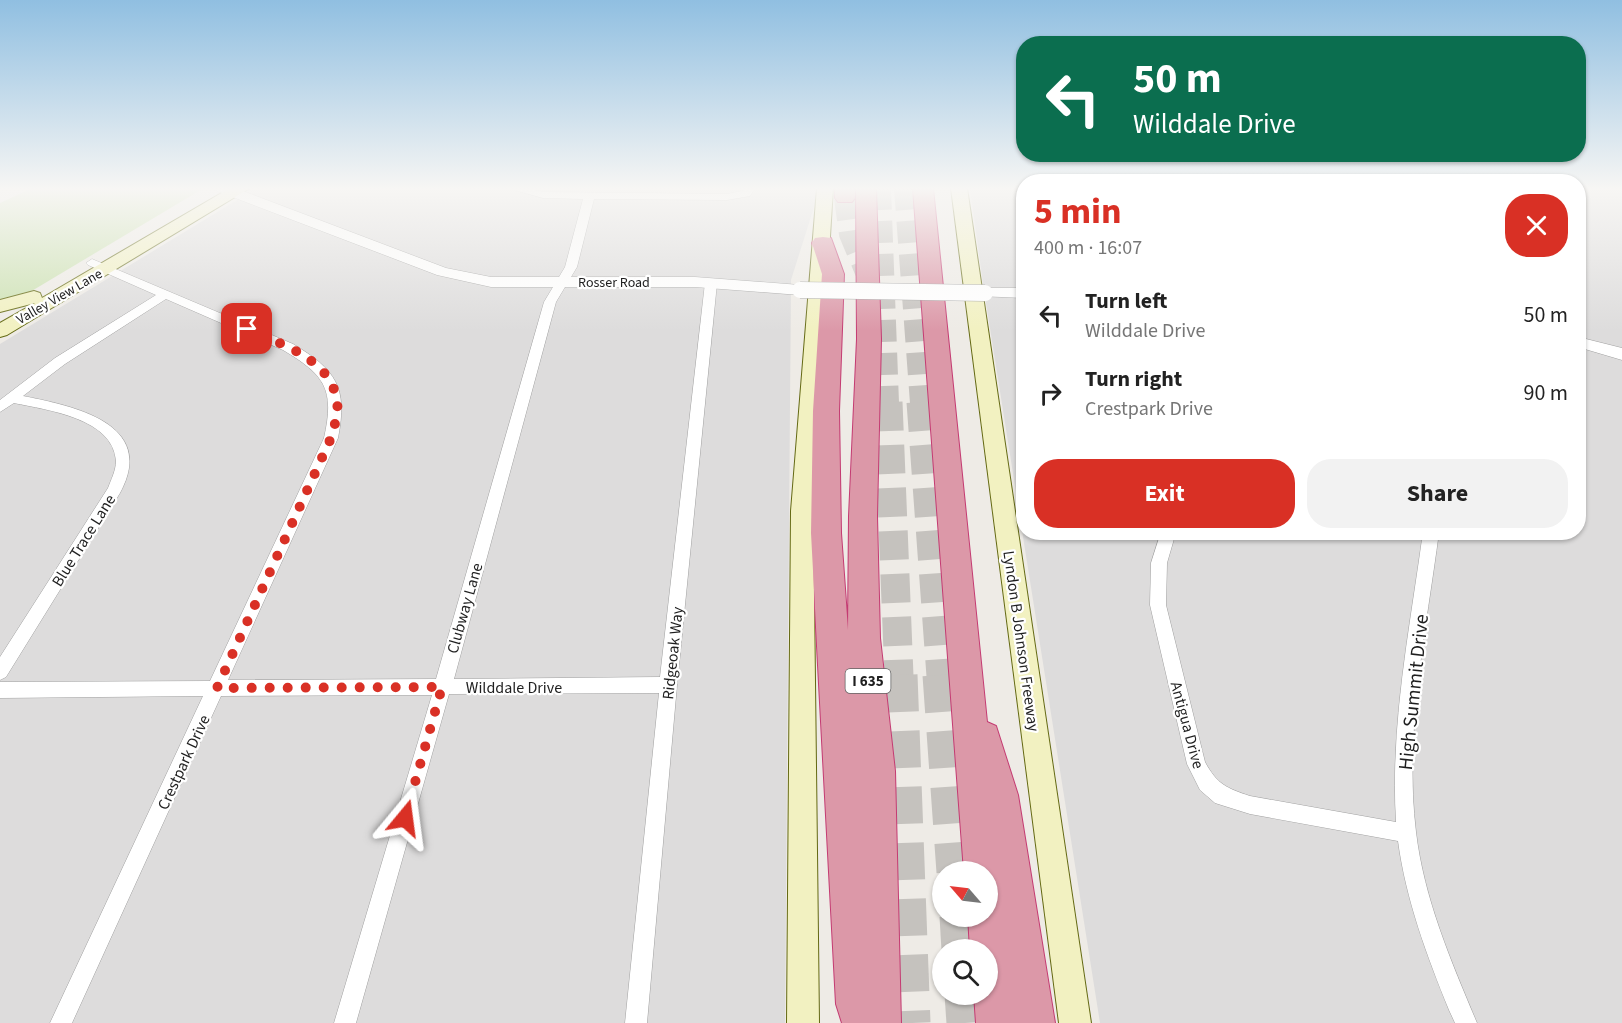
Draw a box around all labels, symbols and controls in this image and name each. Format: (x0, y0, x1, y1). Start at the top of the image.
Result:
text: 50 m (1133, 49, 1222, 109)
icon: left (1034, 60, 1112, 138)
text: Wilddale Drive (1133, 105, 1296, 144)
text: 5 min (1034, 186, 1122, 237)
button: close (1505, 194, 1568, 257)
text: 400 m · 16:07 (1034, 234, 1142, 262)
street label: Valley View Lane (13, 264, 106, 330)
street label: Rosser Road (578, 273, 650, 293)
text: Turn left (1085, 285, 1167, 317)
icon: left (1034, 299, 1067, 332)
text: 50 m (1523, 299, 1568, 331)
pin (221, 303, 272, 354)
icon: arrive (230, 312, 263, 345)
text: Wilddale Drive (1085, 317, 1205, 345)
text: Turn right (1085, 363, 1182, 395)
icon: right (1034, 377, 1067, 410)
text: 90 m (1523, 377, 1568, 409)
text: Crestpark Drive (1085, 395, 1213, 423)
button: Exit (1034, 459, 1295, 528)
button: Share (1307, 459, 1568, 528)
street label: Blue Trace Lane (47, 490, 121, 591)
street label: Lyndon B Johnson Freeway (997, 549, 1045, 734)
street label: Clubway Lane (442, 560, 488, 656)
street label: Ridgeoak Way (657, 605, 689, 701)
street label: High Summit Drive (1392, 613, 1436, 771)
road number: I 635 (846, 669, 890, 693)
street label: Wilddale Drive (466, 677, 562, 699)
street label: Antigua Drive (1165, 679, 1209, 771)
street label: Crestpark Drive (152, 711, 216, 813)
position arrow (373, 786, 437, 850)
north arrow (932, 861, 998, 927)
map controls (932, 861, 998, 1005)
button: search (932, 939, 998, 1005)

